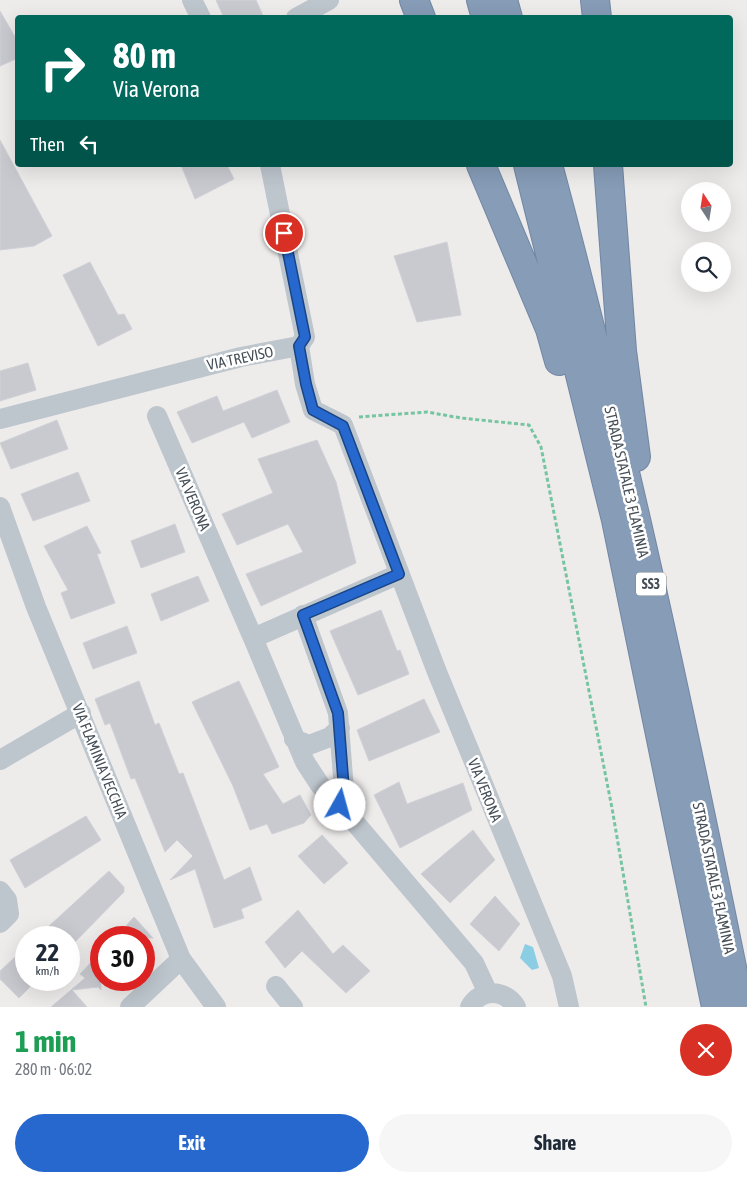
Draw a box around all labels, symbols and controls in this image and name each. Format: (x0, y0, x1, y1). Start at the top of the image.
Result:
icon: right (30, 35, 95, 100)
text: 80 m (113, 35, 176, 75)
text: Via Verona (113, 76, 200, 102)
icon: left (75, 130, 103, 158)
text: Then (30, 133, 65, 155)
north arrow (681, 182, 731, 232)
map controls (681, 182, 731, 292)
pin (263, 212, 305, 254)
icon: arrive (270, 219, 298, 247)
button: search (681, 242, 731, 292)
street label: VIA TREVISO (205, 343, 275, 373)
street label: STRADA STATALE 3 FLAMINIA (601, 405, 653, 560)
street label: VIA VERONA (172, 465, 214, 534)
road number: SS3 (636, 572, 666, 596)
street label: VIA FLAMINIA VECCHIA (69, 701, 131, 822)
street label: VIA VERONA (465, 756, 506, 825)
position arrow (313, 778, 365, 830)
street label: STRADA STATALE 3 FLAMINIA (690, 801, 738, 956)
speed limit sign: 30 (90, 926, 155, 991)
text: 22 (36, 938, 59, 966)
text: km/h (36, 964, 59, 978)
text: 1 min (15, 1024, 76, 1058)
button: close (680, 1024, 732, 1076)
text: 280 m · 06:02 (15, 1060, 92, 1078)
button: Exit (15, 1114, 369, 1172)
button: Share (379, 1114, 732, 1172)

